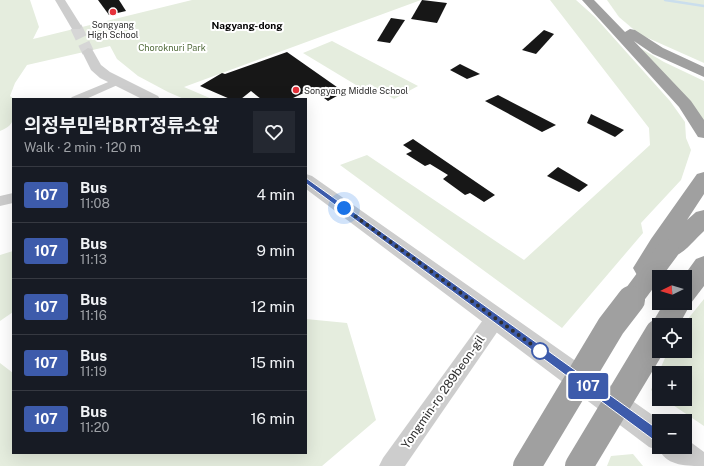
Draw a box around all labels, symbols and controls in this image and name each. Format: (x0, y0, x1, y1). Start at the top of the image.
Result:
marker: Songyang High School (108, 7, 118, 17)
place label: Songyang High School (87, 19, 139, 40)
district label: Nagyang-dong (212, 19, 283, 31)
park label: Choroknuri Park (138, 42, 206, 53)
marker: Songyang Middle School (291, 85, 301, 95)
place label: Songyang Middle School (304, 85, 409, 96)
button: heart (253, 111, 295, 153)
text: 의정부민락BRT정류소앞 (24, 114, 219, 136)
text: Walk · 2 min · 120 m (24, 140, 141, 155)
text: Bus (80, 179, 107, 196)
text: 4 min (256, 186, 295, 203)
text: 107 (34, 187, 58, 203)
text: 11:08 (80, 196, 110, 211)
your location (334, 198, 354, 218)
text: Bus (80, 235, 107, 252)
text: 9 min (257, 242, 295, 259)
text: 107 (34, 243, 58, 259)
text: 11:13 (80, 252, 107, 267)
north arrow (652, 270, 692, 310)
map controls (652, 270, 692, 454)
text: Bus (80, 291, 107, 308)
text: 12 min (251, 298, 295, 315)
text: 107 (34, 299, 58, 315)
text: 11:16 (80, 308, 107, 323)
button: locate (652, 318, 692, 358)
street label: Yongmin-ro 289beon-gil (398, 332, 488, 451)
unlabelled marker (531, 342, 549, 360)
text: Bus (80, 347, 107, 364)
text: 15 min (250, 354, 295, 371)
text: 107 (34, 355, 58, 371)
text: 11:19 (80, 364, 107, 379)
button: + (652, 366, 692, 406)
line badge: 107 (565, 373, 611, 399)
text: 107 (576, 378, 600, 394)
text: Bus (80, 403, 107, 420)
text: 16 min (250, 410, 295, 427)
text: 107 (34, 411, 58, 427)
button: − (652, 414, 692, 454)
text: 11:20 (80, 420, 109, 435)

